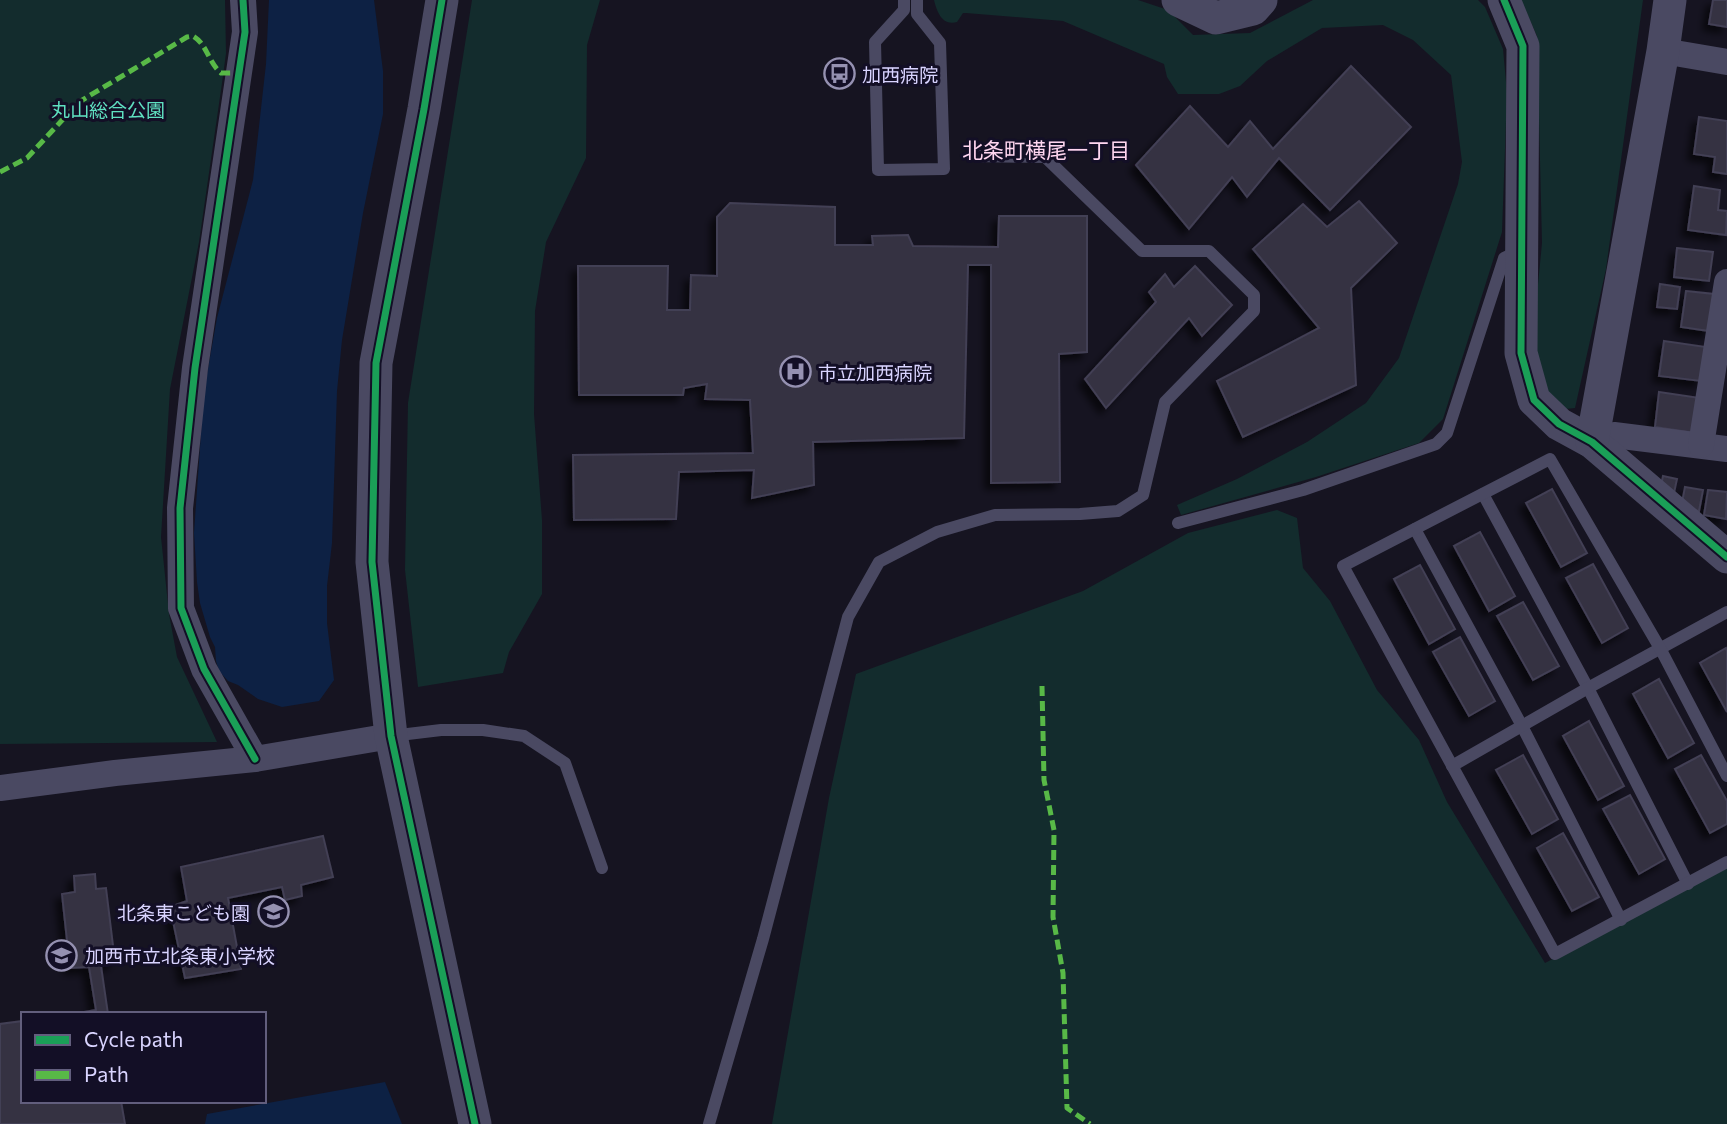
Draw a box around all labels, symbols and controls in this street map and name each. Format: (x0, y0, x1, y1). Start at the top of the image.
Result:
bus stop icon: 加西病院 (822, 57, 856, 91)
place label: 加西病院 (862, 63, 938, 86)
park label: 丸山総合公園 (51, 98, 165, 121)
district label: 北条町横尾一丁目 (962, 137, 1130, 162)
hospital icon: 市立加西病院 (778, 355, 812, 389)
place label: 市立加西病院 (818, 361, 932, 384)
school or university icon: 北条東こども園 (256, 895, 290, 929)
place label: 北条東こども園 (117, 901, 250, 924)
school or university icon: 加西市立北条東小学校 (45, 938, 79, 972)
place label: 加西市立北条東小学校 (85, 944, 275, 967)
legend (21, 1012, 266, 1103)
text: Cycle path (84, 1026, 183, 1051)
text: Path (84, 1061, 129, 1086)

